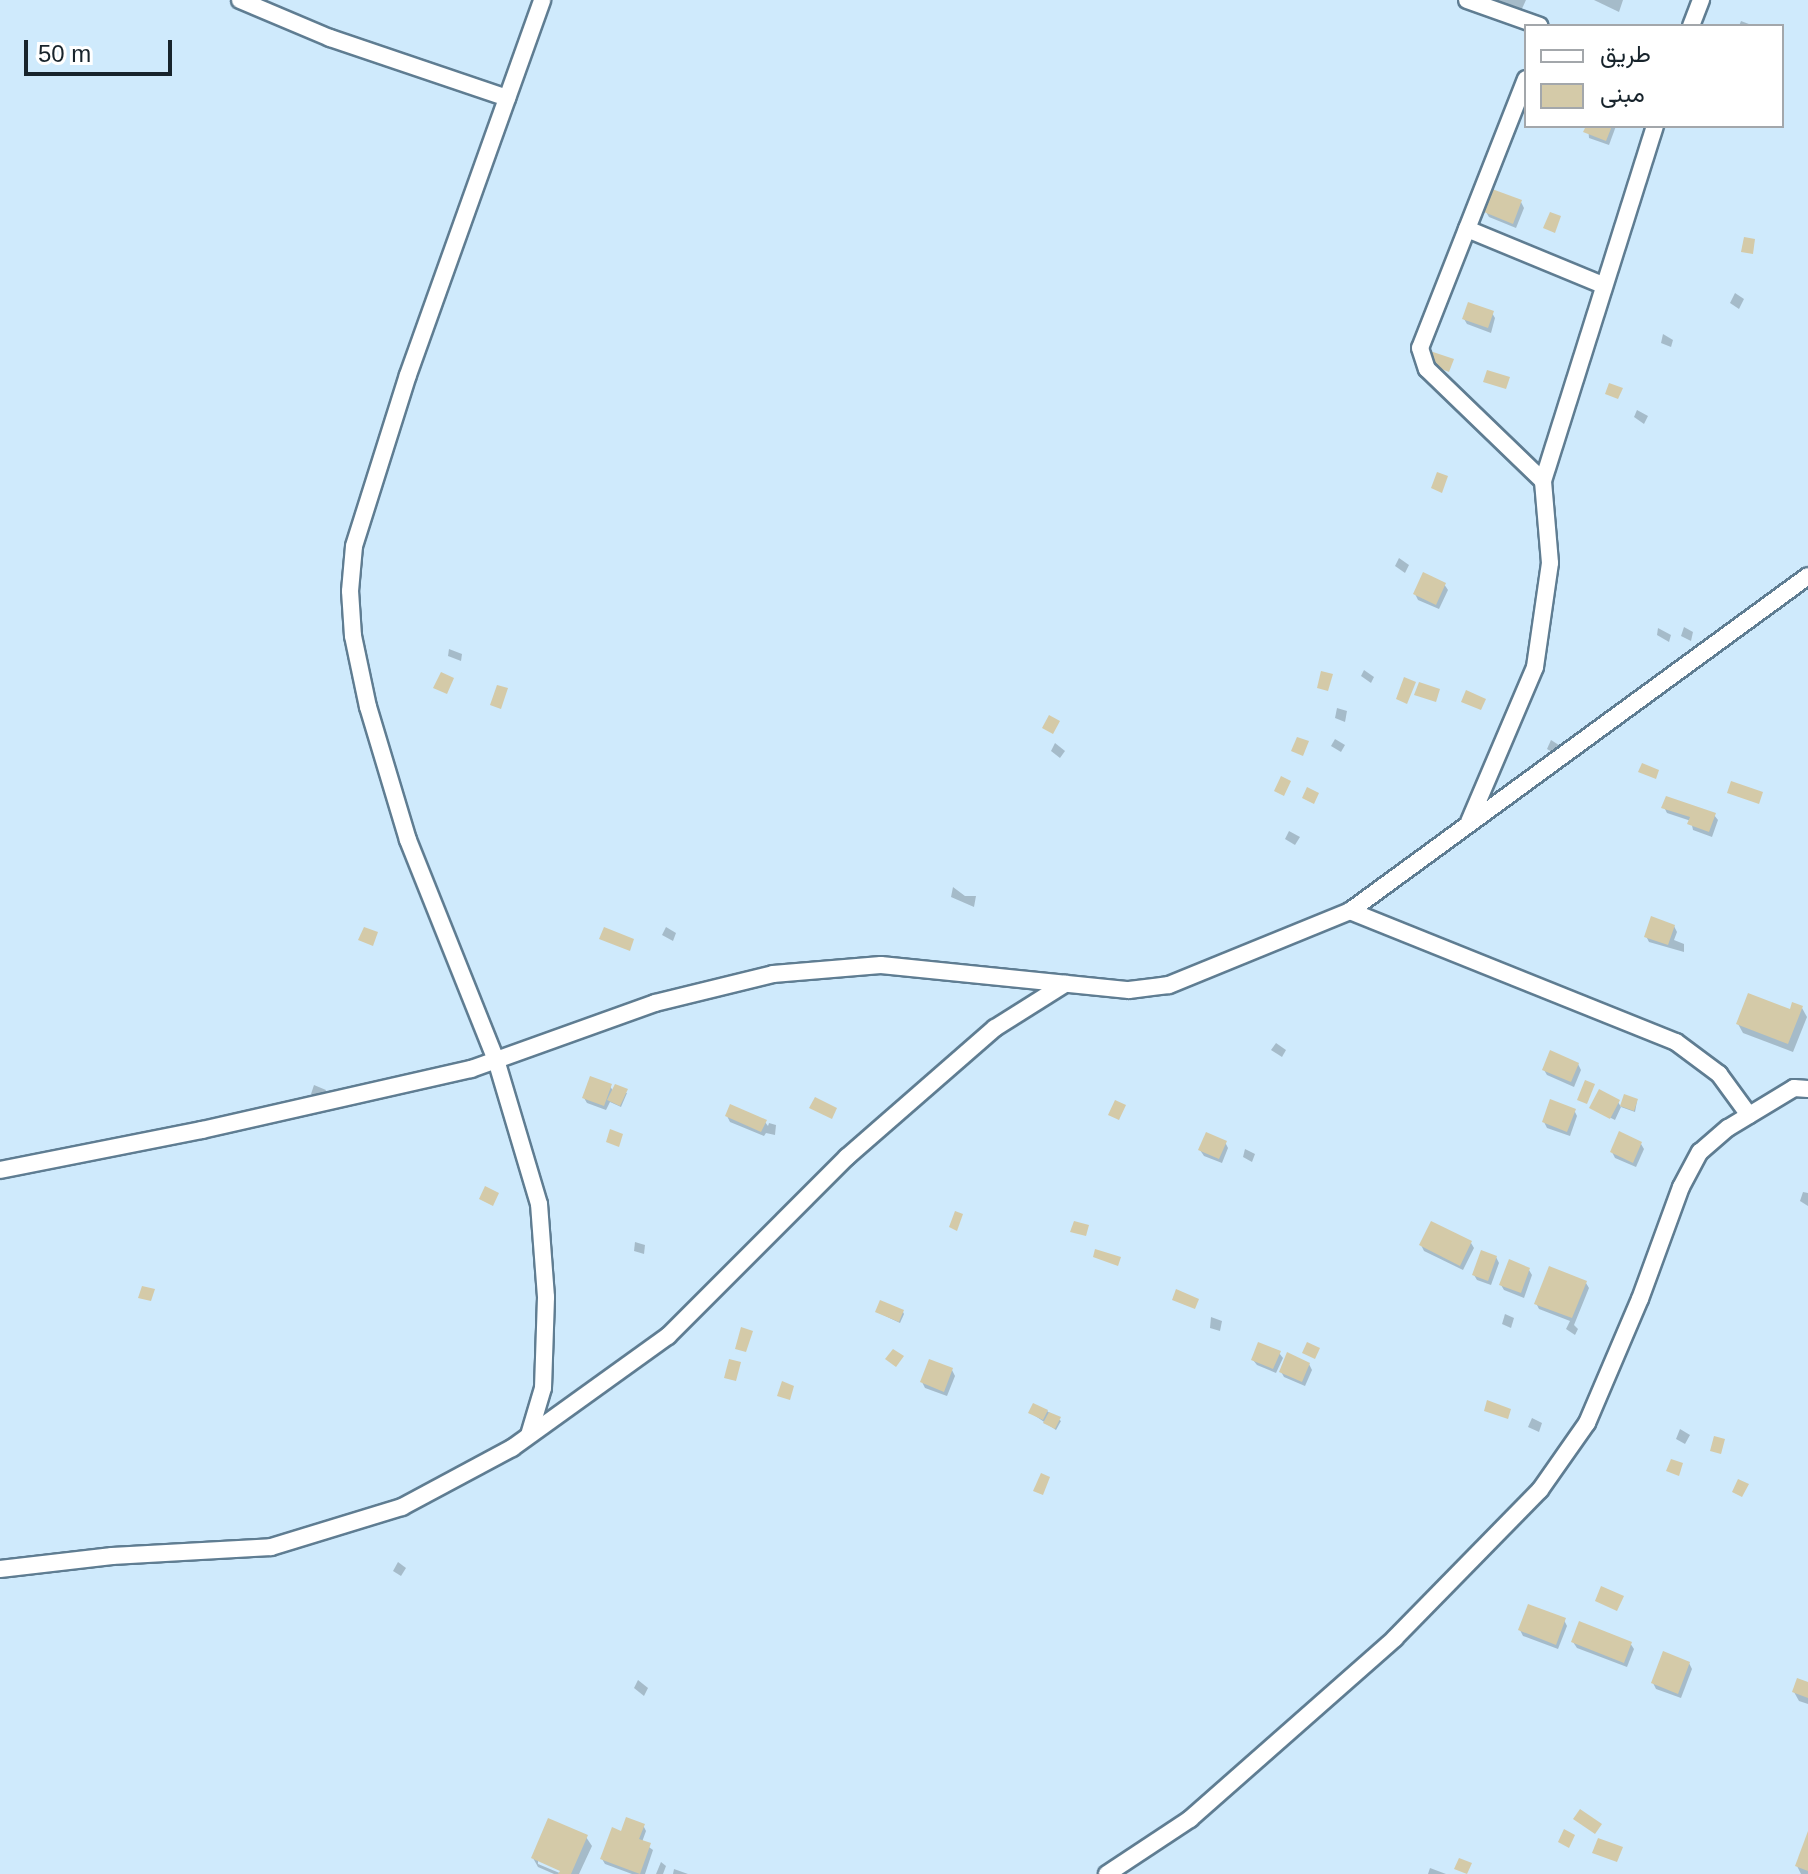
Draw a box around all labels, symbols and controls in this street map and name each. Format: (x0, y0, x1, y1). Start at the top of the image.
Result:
scale bar (28, 24, 176, 74)
legend (1524, 24, 1784, 128)
text: 50 m (38, 40, 91, 67)
text: طريق (1600, 40, 1651, 67)
text: مبنى (1600, 80, 1645, 107)

